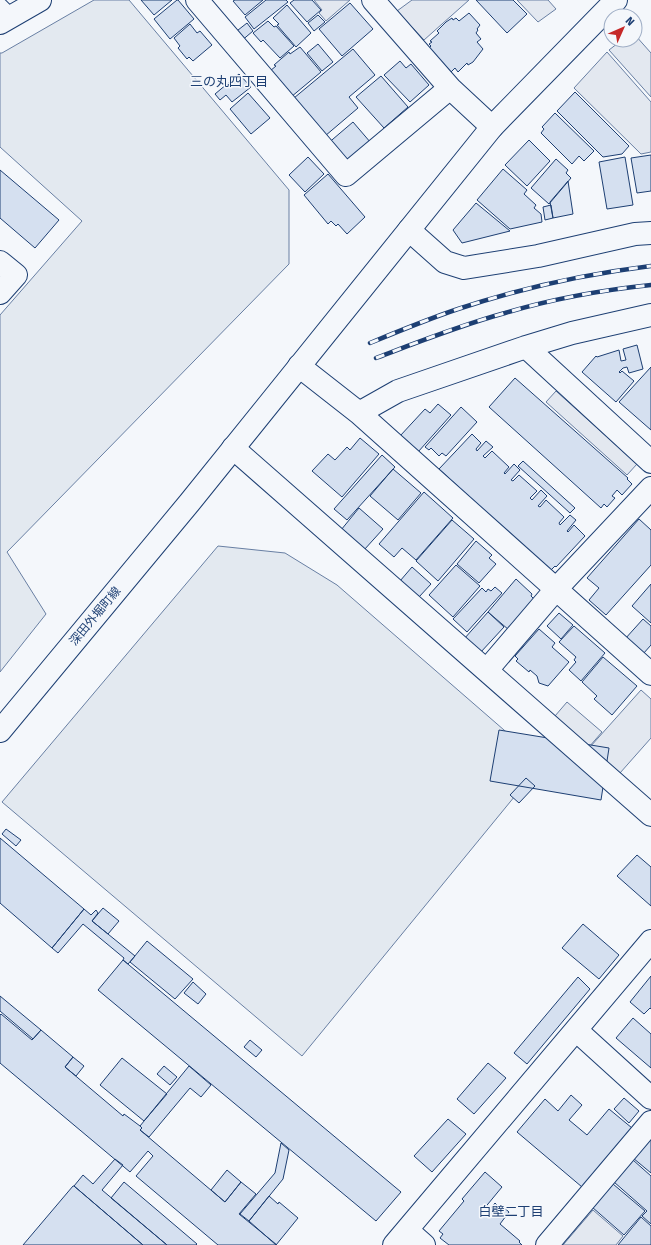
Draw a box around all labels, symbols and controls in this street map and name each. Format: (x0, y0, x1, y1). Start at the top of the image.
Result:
north arrow (603, 8, 643, 48)
text: N (623, 14, 637, 28)
district label: 三の丸四丁目 (190, 74, 268, 89)
street label: 深田外堀町線 (66, 584, 124, 648)
district label: 白壁二丁目 (478, 1204, 544, 1219)

